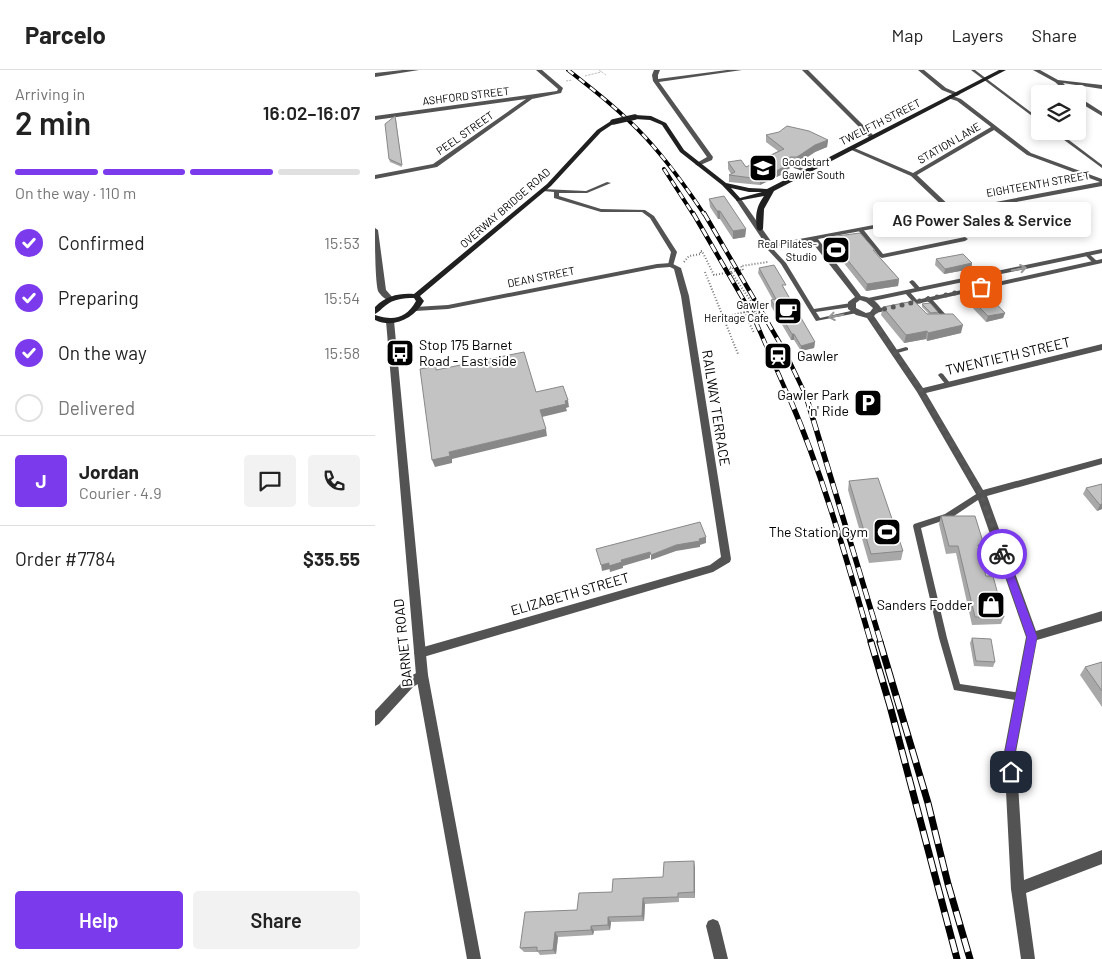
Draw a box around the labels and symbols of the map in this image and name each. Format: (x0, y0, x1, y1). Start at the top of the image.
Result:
street label: ASHFORD STREET (422, 84, 510, 107)
street label: TWELFTH STREET (837, 95, 923, 148)
street label: PEEL STREET (434, 108, 496, 157)
street label: STATION LANE (915, 119, 983, 166)
school or university icon: Goodstart Gawler South (748, 153, 778, 183)
place label: Goodstart Gawler South (782, 155, 845, 181)
street label: OVERWAY BRIDGE ROAD (457, 165, 553, 250)
street label: EIGHTEENTH STREET (985, 168, 1091, 199)
callout: AG Power Sales & Service (872, 202, 1090, 237)
sports icon: Real Pilates- Studio (821, 235, 851, 265)
place label: Real Pilates- Studio (757, 237, 817, 263)
street label: DEAN STREET (506, 264, 576, 289)
one-way arrow (1010, 264, 1026, 273)
pin (960, 266, 1002, 308)
cafe icon: Gawler Heritage Cafe (773, 296, 803, 326)
place label: Gawler Heritage Cafe (704, 298, 769, 324)
one-way arrow (829, 312, 845, 322)
street label: TWENTIETH STREET (944, 333, 1072, 378)
place label: Stop 175 Barnet Road - East side (419, 336, 517, 369)
bus stop icon: Stop 175 Barnet Road - East side (385, 338, 415, 368)
station icon: Gawler (763, 341, 793, 371)
place label: Gawler (797, 347, 838, 364)
street label: RAILWAY TERRACE (699, 349, 734, 467)
place label: Gawler Park 'n' Ride (777, 386, 849, 419)
parking icon: Gawler Park 'n' Ride (853, 388, 883, 418)
sports icon: The Station Gym (872, 517, 902, 547)
place label: The Station Gym (769, 523, 868, 540)
courier (977, 529, 1027, 579)
street label: ELIZABETH STREET (509, 568, 631, 619)
shop icon: Sanders Fodder (976, 590, 1006, 620)
place label: Sanders Fodder (877, 596, 972, 613)
street label: BARNET ROAD (389, 598, 416, 688)
pin (990, 751, 1032, 793)

